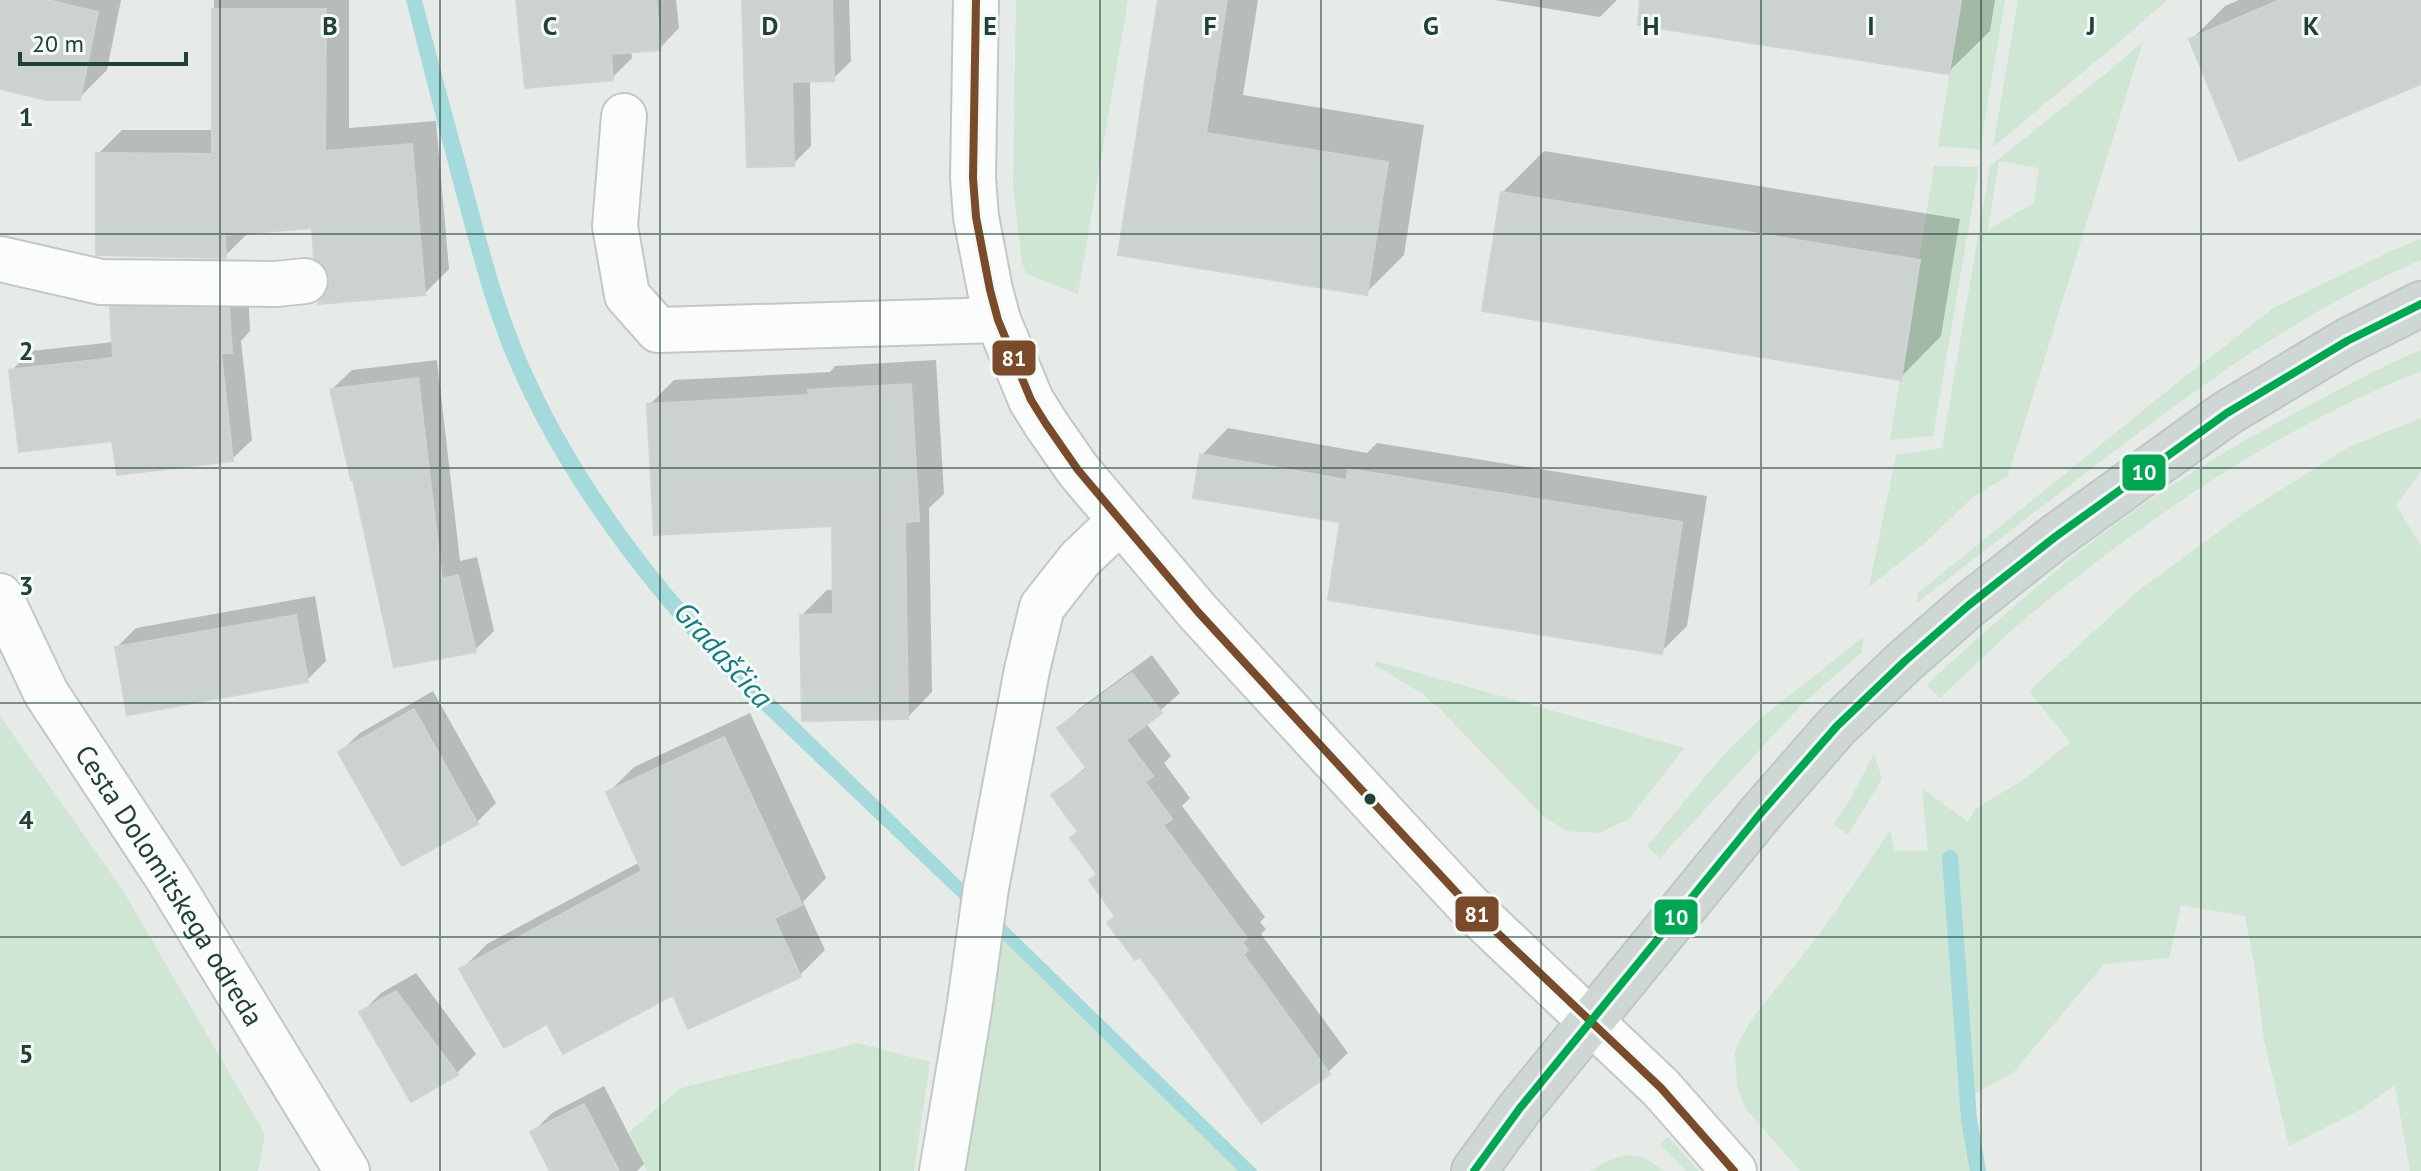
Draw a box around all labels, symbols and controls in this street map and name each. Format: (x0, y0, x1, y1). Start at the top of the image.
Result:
text: B (322, 9, 338, 42)
text: C (543, 9, 557, 42)
text: D (762, 9, 778, 42)
text: E (983, 9, 997, 42)
text: F (1203, 9, 1217, 42)
text: G (1423, 9, 1439, 42)
text: H (1643, 9, 1659, 42)
text: I (1867, 9, 1875, 42)
text: J (2086, 9, 2095, 42)
text: K (2303, 9, 2319, 42)
scale bar (20, 16, 186, 66)
text: 20 m (32, 28, 84, 59)
text: 1 (19, 100, 33, 133)
text: 2 (19, 334, 33, 367)
line badge: 81 (991, 339, 1037, 377)
text: 81 (1002, 344, 1026, 372)
line badge: 10 (2121, 453, 2167, 492)
text: 10 (2132, 458, 2156, 486)
text: 3 (19, 569, 33, 602)
water label: Gradaščica (666, 592, 783, 716)
street label: Cesta Dolomitskega odreda (67, 737, 273, 1033)
unlabelled marker (1362, 791, 1378, 807)
text: 4 (19, 803, 34, 836)
line badge: 81 (1454, 895, 1500, 933)
line badge: 10 (1653, 898, 1699, 936)
text: 81 (1465, 900, 1489, 928)
text: 10 (1664, 903, 1688, 931)
text: 5 (19, 1037, 33, 1070)

